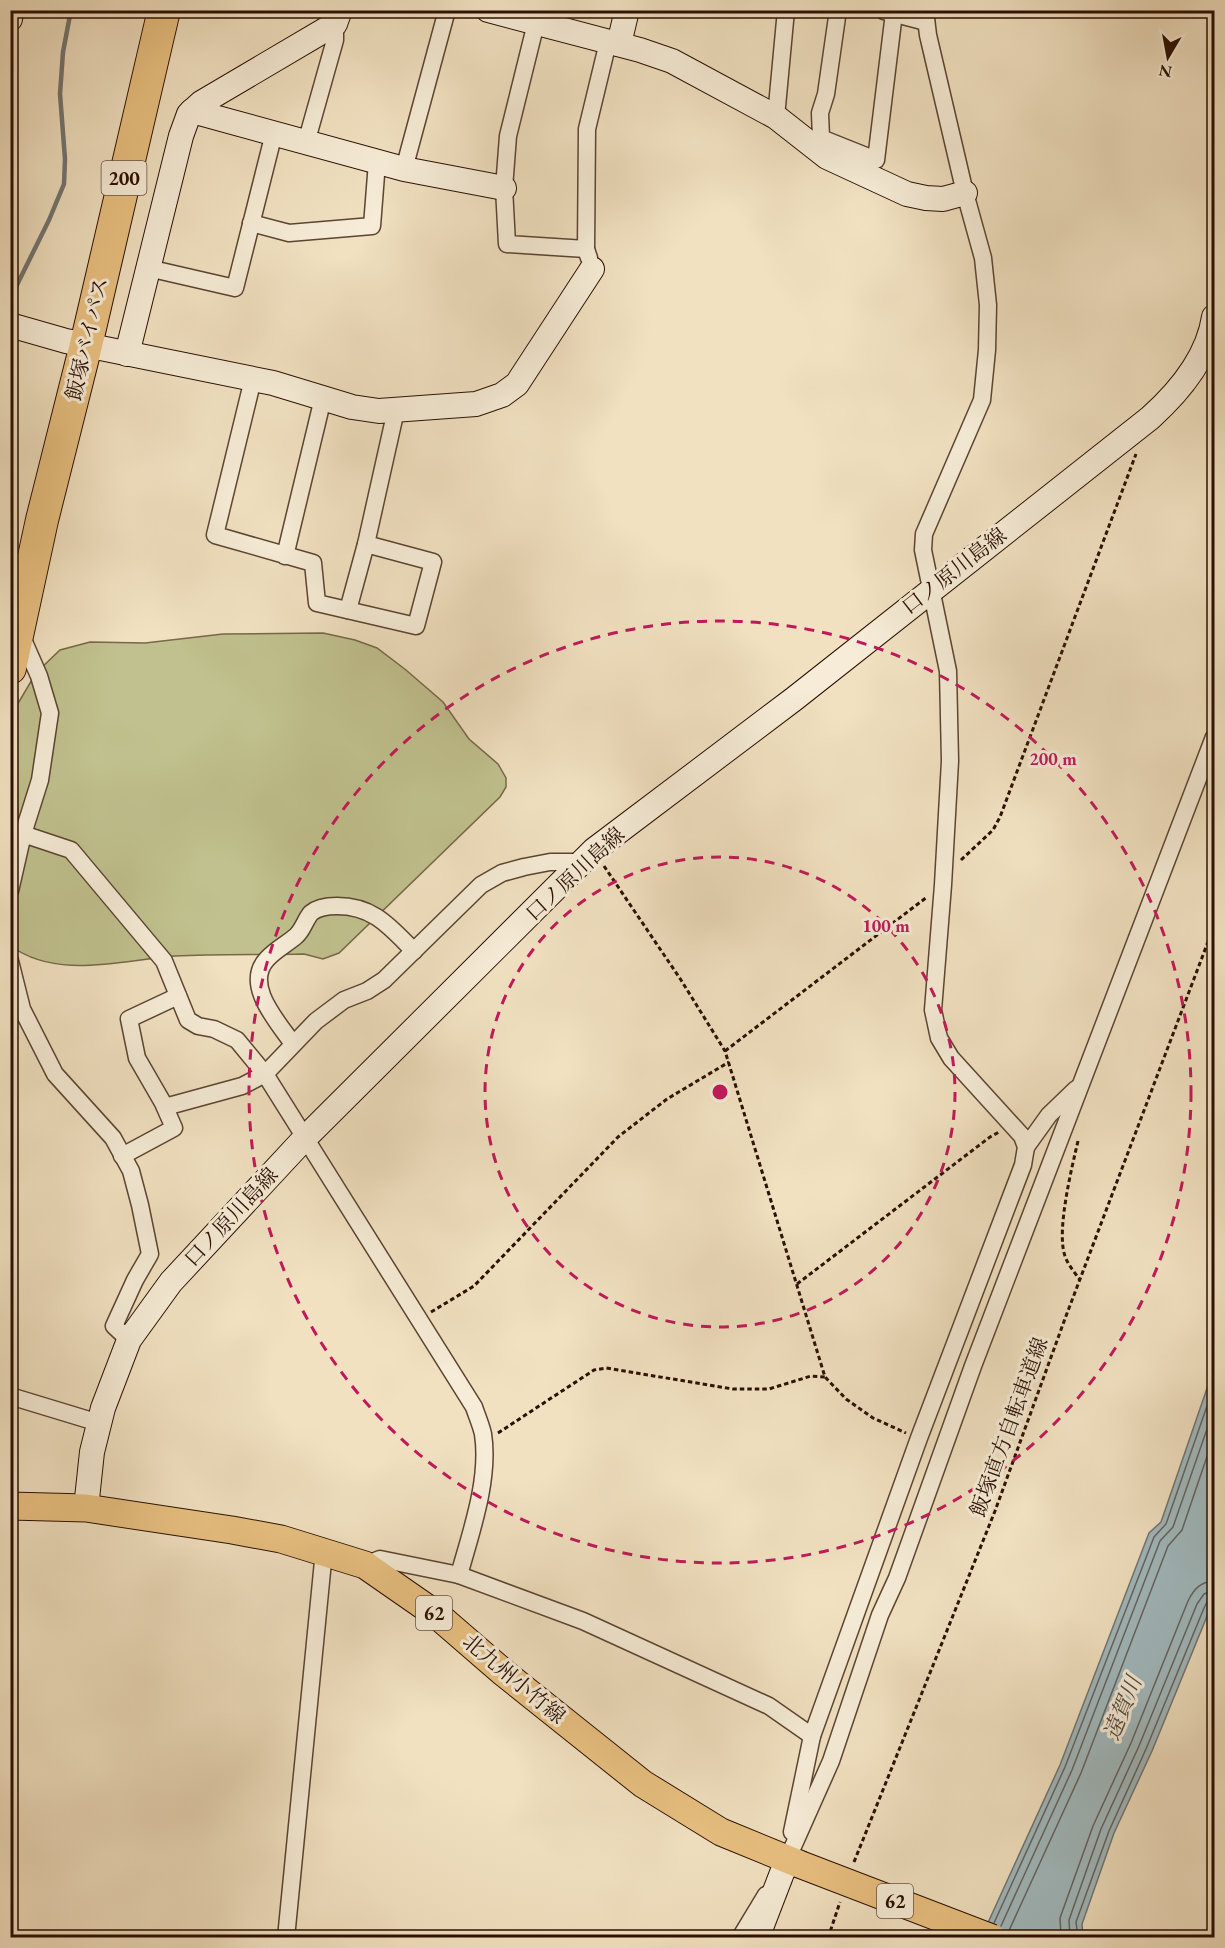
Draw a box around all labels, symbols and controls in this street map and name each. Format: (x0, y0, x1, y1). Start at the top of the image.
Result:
north arrow (1138, 27, 1198, 87)
text: N (1157, 60, 1174, 83)
road number: 200 (102, 161, 146, 195)
street label: 飯塚バイパス (59, 275, 114, 403)
street label: 口ノ原川島線 (896, 521, 1012, 620)
text: 200 m (1029, 747, 1077, 770)
street label: 口ノ原川島線 (519, 821, 630, 926)
text: 100 m (862, 914, 910, 937)
centre of rings (710, 1082, 730, 1102)
street label: 口ノ原川島線 (178, 1161, 283, 1272)
street label: 飯塚直方自転車道線 (964, 1333, 1054, 1520)
road number: 62 (416, 1596, 452, 1630)
street label: 北九州小竹線 (457, 1628, 571, 1729)
water label: 遠賀川 (1097, 1670, 1149, 1744)
road number: 62 (877, 1884, 913, 1918)

